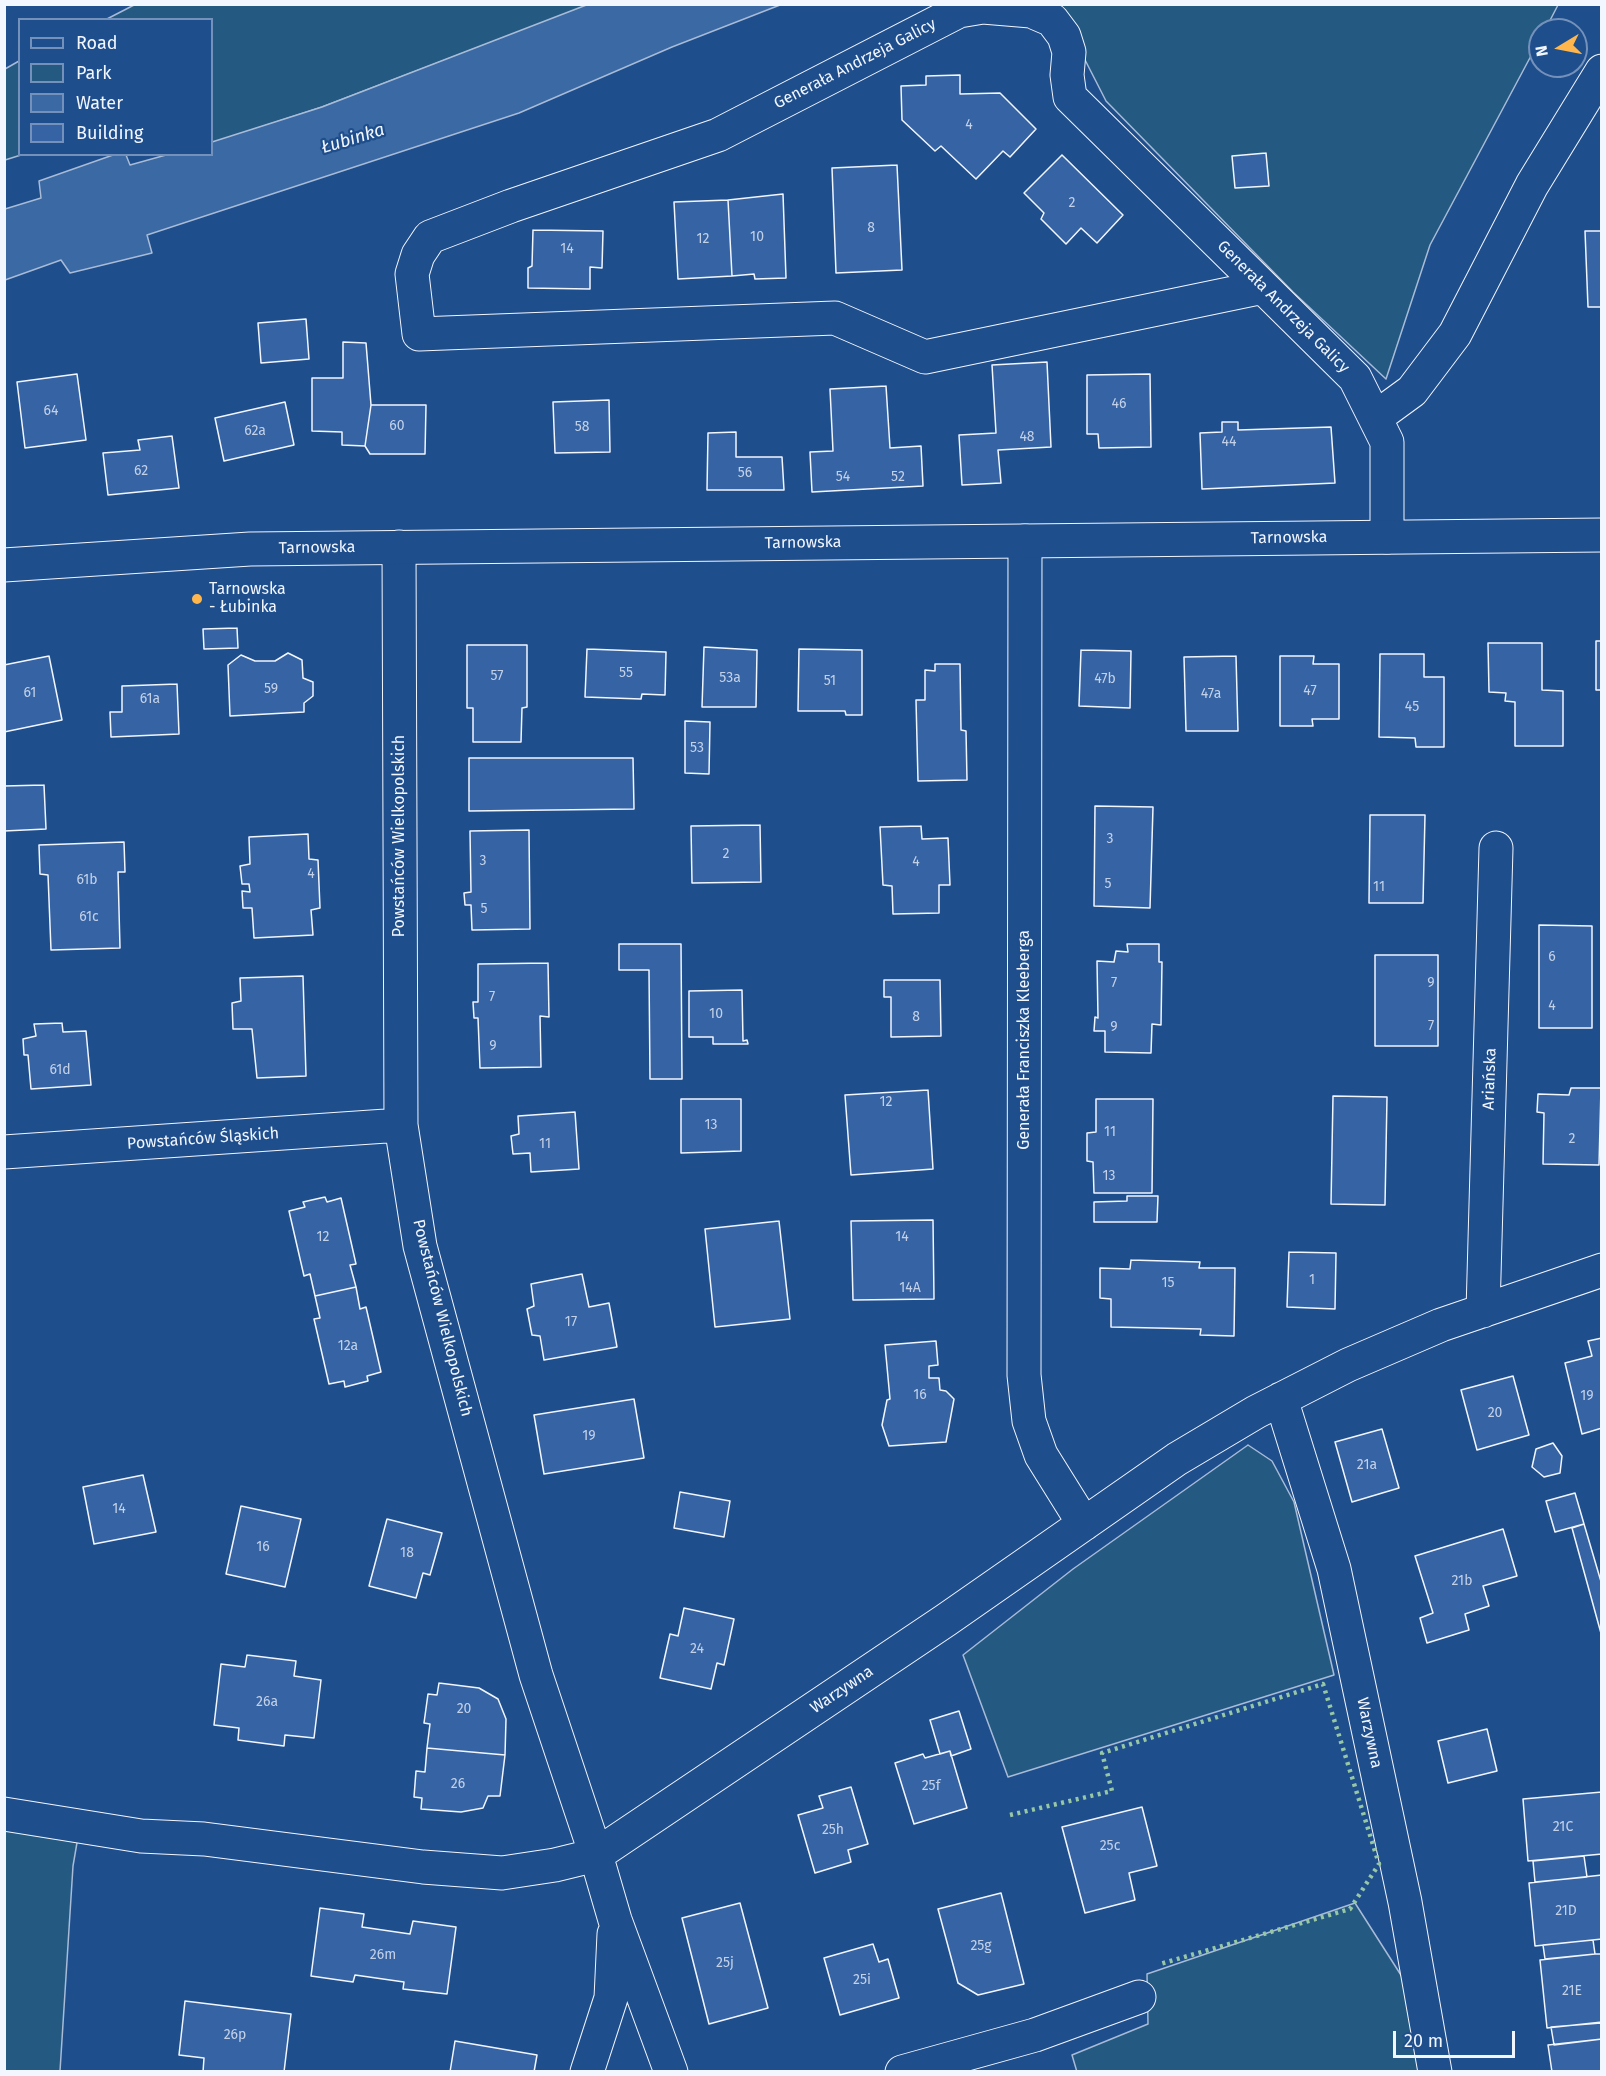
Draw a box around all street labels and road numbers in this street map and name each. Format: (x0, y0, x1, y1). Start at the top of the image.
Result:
street label: Generała Andrzeja Galicy (771, 15, 939, 113)
street label: Generała Andrzeja Galicy (1213, 237, 1353, 377)
street label: Tarnowska (1251, 528, 1327, 548)
street label: Tarnowska (765, 533, 841, 553)
street label: Tarnowska (279, 538, 355, 558)
street label: Powstańców Wielkopolskich (390, 735, 410, 937)
street label: Generała Franciszka Kleeberga (1015, 930, 1035, 1150)
street label: Ariańska (1479, 1048, 1501, 1110)
street label: Powstańców Śląskich (126, 1124, 280, 1154)
street label: Powstańców Wielkopolskich (408, 1217, 476, 1419)
street label: Warzywna (807, 1662, 877, 1718)
street label: Warzywna (1352, 1696, 1386, 1770)

